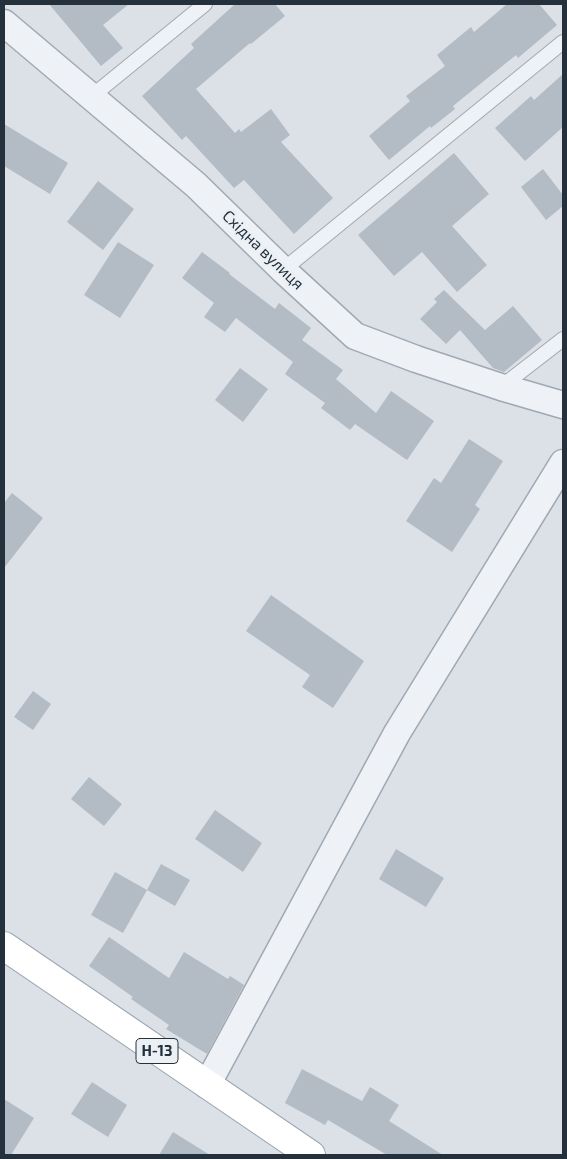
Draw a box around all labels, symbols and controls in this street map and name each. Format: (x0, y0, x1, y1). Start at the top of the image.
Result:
street label: Східна вулиця (218, 206, 308, 294)
road number: Н-13 (136, 1038, 178, 1064)

